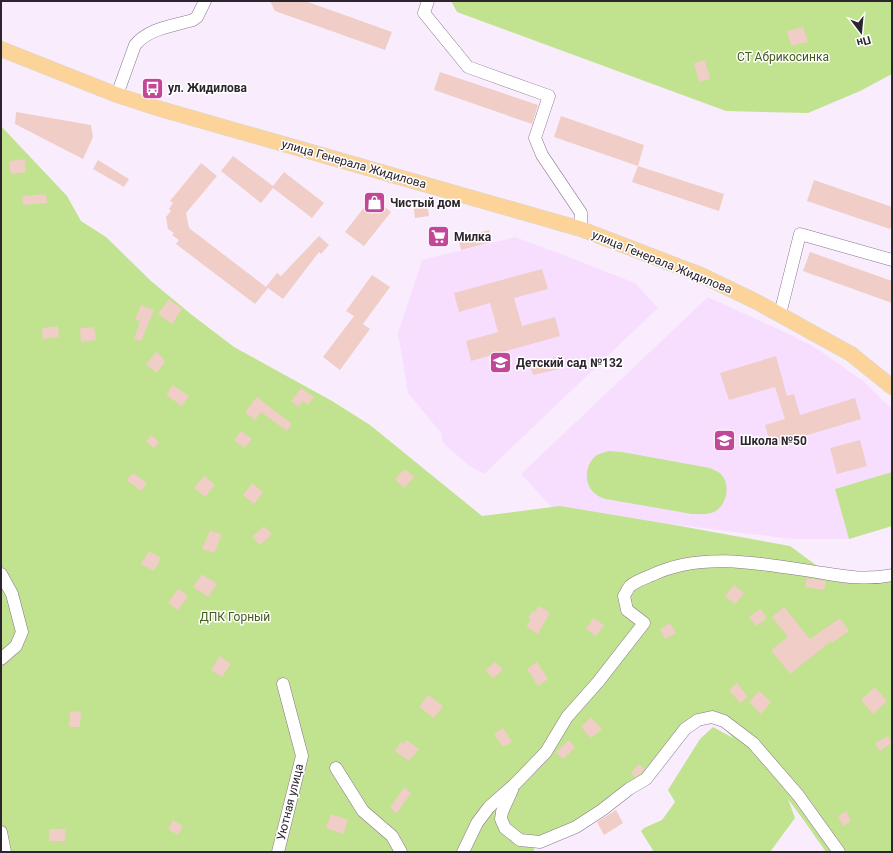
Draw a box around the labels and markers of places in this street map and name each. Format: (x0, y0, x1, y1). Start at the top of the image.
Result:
bus stop icon: ул. Жидилова (140, 75, 166, 101)
place label: ул. Жидилова (168, 81, 248, 95)
shop icon: Чистый дом (361, 190, 387, 216)
place label: Чистый дом (390, 196, 461, 210)
supermarket icon: Милка (425, 224, 451, 250)
place label: Милка (454, 230, 492, 244)
school or university icon: Детский сад №132 (488, 350, 514, 376)
place label: Детский сад №132 (516, 356, 623, 370)
school or university icon: Школа №50 (711, 428, 737, 454)
place label: Школа №50 (740, 434, 807, 448)

